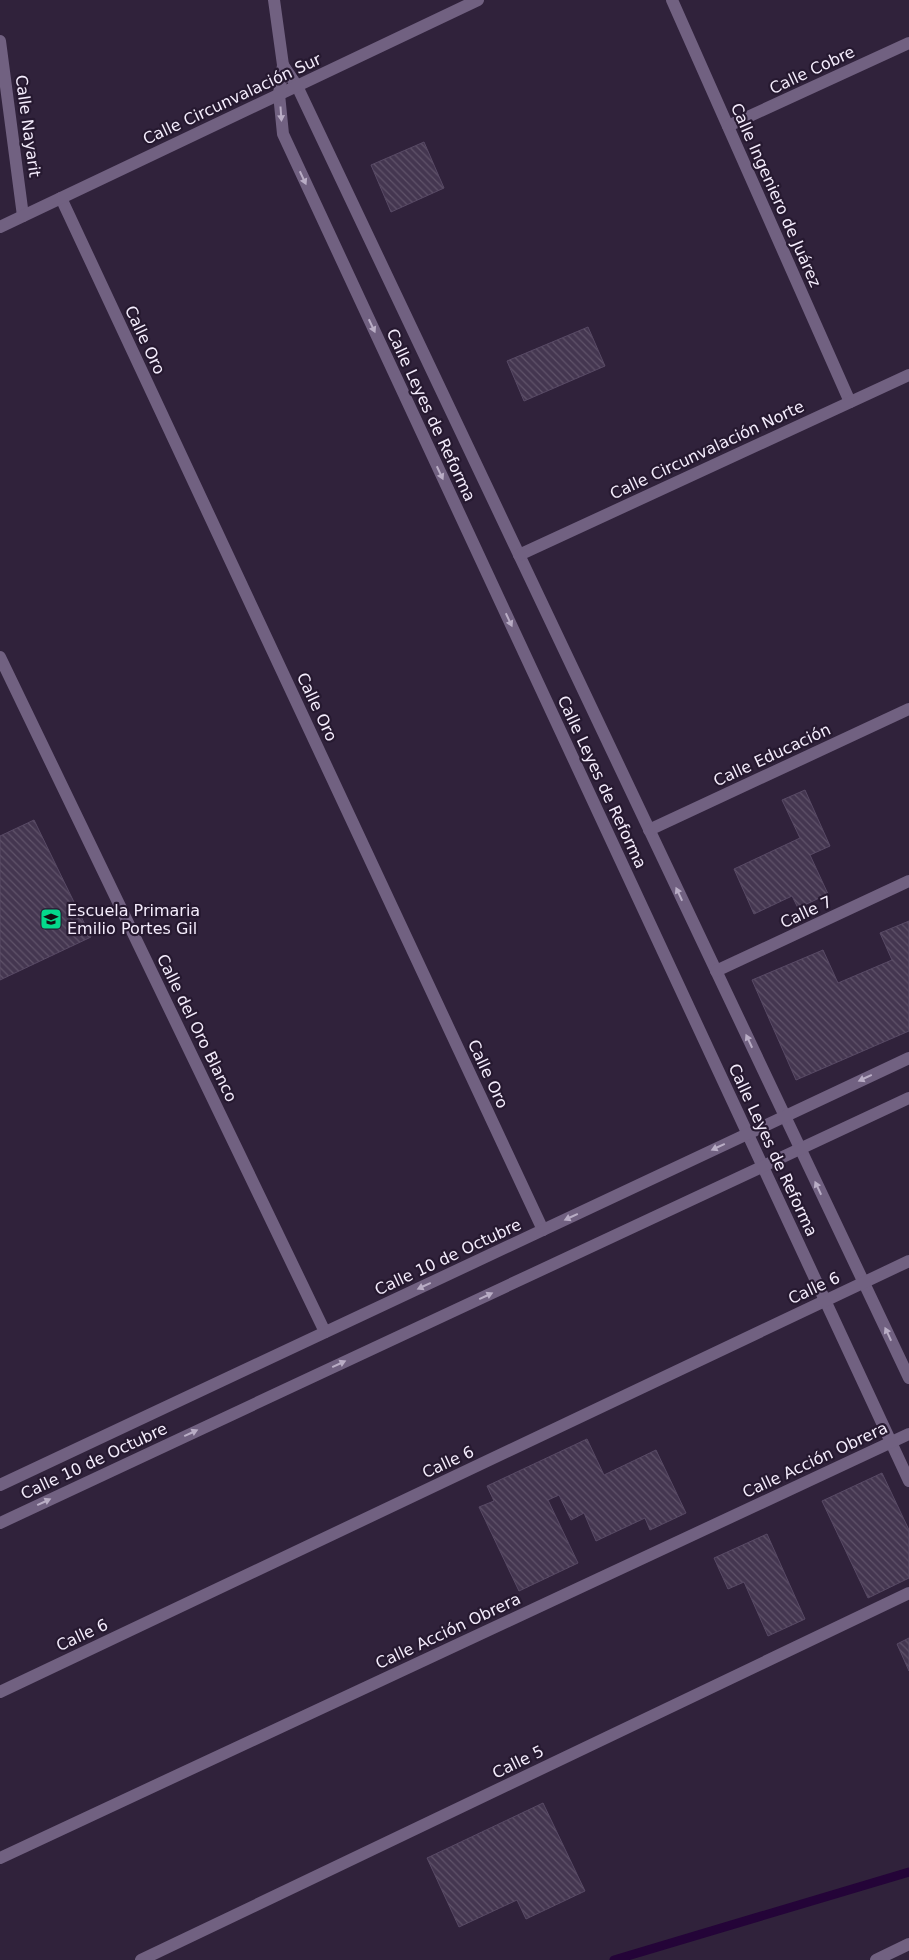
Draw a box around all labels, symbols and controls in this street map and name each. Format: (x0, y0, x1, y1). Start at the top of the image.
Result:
street label: Calle Cobre (766, 42, 858, 98)
street label: Calle Circunvalación Sur (140, 49, 324, 149)
street label: Calle Nayarit (11, 74, 45, 178)
street label: Calle Ingeniero de Juárez (727, 100, 825, 290)
one-way arrow (277, 106, 285, 122)
one-way arrow (299, 171, 307, 185)
street label: Calle Oro (121, 303, 169, 377)
one-way arrow (368, 319, 376, 333)
street label: Calle Leyes de Reforma (383, 326, 479, 504)
street label: Calle Circunvalación Norte (607, 397, 807, 503)
one-way arrow (436, 466, 444, 480)
one-way arrow (505, 613, 513, 627)
street label: Calle Oro (293, 670, 341, 744)
street label: Calle Leyes de Reforma (554, 693, 650, 871)
street label: Calle Educación (710, 720, 834, 790)
one-way arrow (675, 887, 683, 901)
street label: Calle 7 (777, 892, 835, 932)
place label: Escuela Primaria Emilio Portes Gil (67, 901, 200, 938)
school or university icon: Escuela Primaria Emilio Portes Gil (39, 907, 63, 931)
street label: Calle del Oro Blanco (153, 951, 241, 1105)
one-way arrow (745, 1034, 753, 1048)
street label: Calle Oro (464, 1037, 512, 1111)
street label: Calle Leyes de Reforma (725, 1061, 821, 1239)
one-way arrow (858, 1075, 872, 1083)
one-way arrow (711, 1144, 725, 1152)
one-way arrow (814, 1180, 823, 1195)
one-way arrow (564, 1213, 578, 1221)
street label: Calle 10 de Octubre (372, 1215, 524, 1299)
street label: Calle 6 (785, 1268, 843, 1308)
one-way arrow (417, 1282, 431, 1290)
one-way arrow (479, 1291, 493, 1299)
one-way arrow (884, 1327, 892, 1342)
one-way arrow (332, 1360, 346, 1368)
street label: Calle Acción Obrera (740, 1418, 890, 1502)
street label: Calle 10 de Octubre (18, 1419, 170, 1503)
one-way arrow (184, 1429, 198, 1437)
street label: Calle 6 (419, 1442, 477, 1482)
one-way arrow (37, 1498, 51, 1506)
street label: Calle Acción Obrera (373, 1589, 523, 1673)
street label: Calle 6 (53, 1615, 111, 1655)
street label: Calle 5 (489, 1741, 547, 1783)

